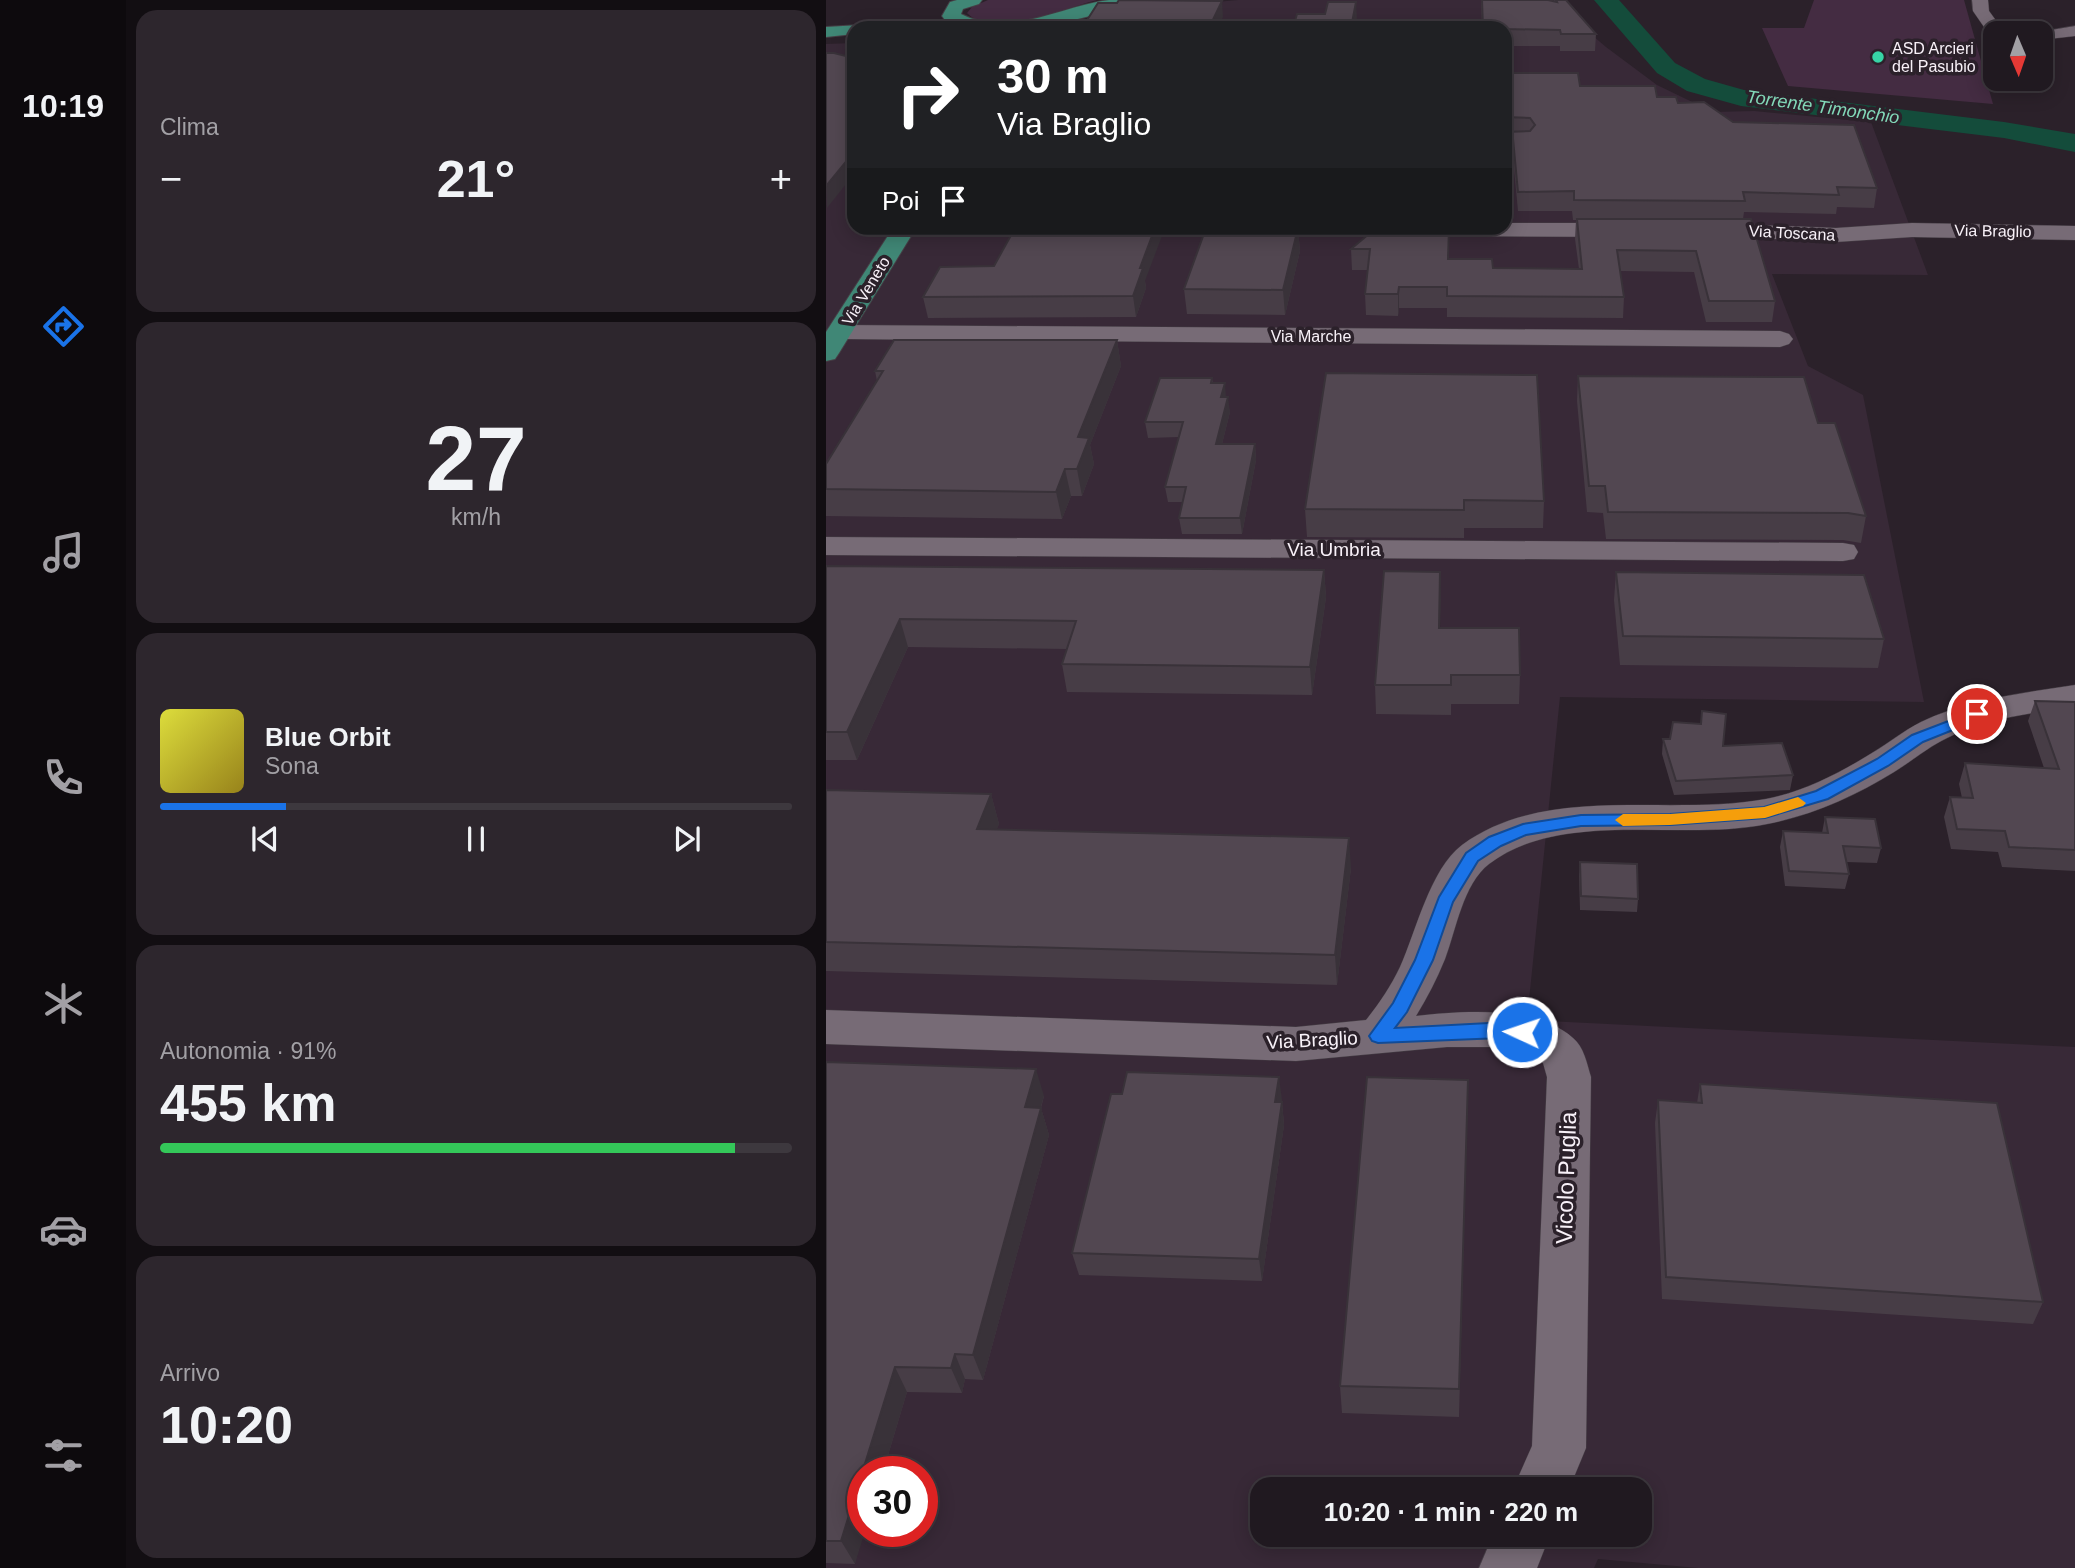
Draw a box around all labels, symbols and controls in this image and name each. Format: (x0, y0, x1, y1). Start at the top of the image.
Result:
north arrow (1983, 21, 2053, 91)
map controls (1983, 21, 2053, 91)
place label: ASD Arcieri del Pasubio (1892, 40, 1976, 75)
icon: right (882, 49, 973, 140)
text: 30 m (997, 49, 1109, 103)
marker: ASD Arcieri del Pasubio (1870, 49, 1886, 65)
water label: Torrente Timonchio (1745, 86, 1901, 128)
text: 10:19 (22, 88, 104, 124)
text: Via Braglio (997, 106, 1151, 142)
text: Clima (160, 114, 219, 140)
text: 21° (437, 150, 515, 208)
text: − (160, 158, 182, 200)
text: + (770, 158, 792, 200)
icon: arrive (934, 182, 972, 220)
text: Poi (882, 186, 920, 216)
street label: Via Toscana (1748, 222, 1836, 244)
street label: Via Braglio (1954, 222, 2032, 240)
street label: Via Veneto (839, 253, 893, 328)
icon: directions (39, 302, 88, 351)
street label: Via Marche (1271, 328, 1351, 345)
text: 27 (425, 408, 527, 509)
text: km/h (451, 504, 501, 530)
icon: music (39, 528, 88, 577)
street label: Via Umbria (1287, 539, 1381, 560)
pin (1947, 684, 2007, 744)
icon: arrive (1958, 695, 1996, 733)
text: Blue Orbit (265, 722, 391, 752)
icon: phone (39, 753, 88, 802)
text: Sona (265, 753, 319, 779)
icon: previous (246, 820, 284, 858)
icon: pause (457, 820, 495, 858)
icon: next (668, 820, 706, 858)
icon: climate (39, 979, 88, 1028)
position arrow (1485, 995, 1559, 1069)
street label: Via Braglio (1266, 1027, 1358, 1053)
text: Autonomia · 91% (160, 1038, 336, 1064)
text: 455 km (160, 1074, 336, 1132)
street label: Vicolo Puglia (1551, 1111, 1581, 1245)
icon: car (39, 1205, 88, 1254)
text: Arrivo (160, 1360, 220, 1386)
text: 10:20 (160, 1396, 293, 1454)
icon: filters (39, 1431, 88, 1480)
speed limit sign: 30 (847, 1456, 938, 1547)
text: 10:20 · 1 min · 220 m (1324, 1497, 1578, 1527)

